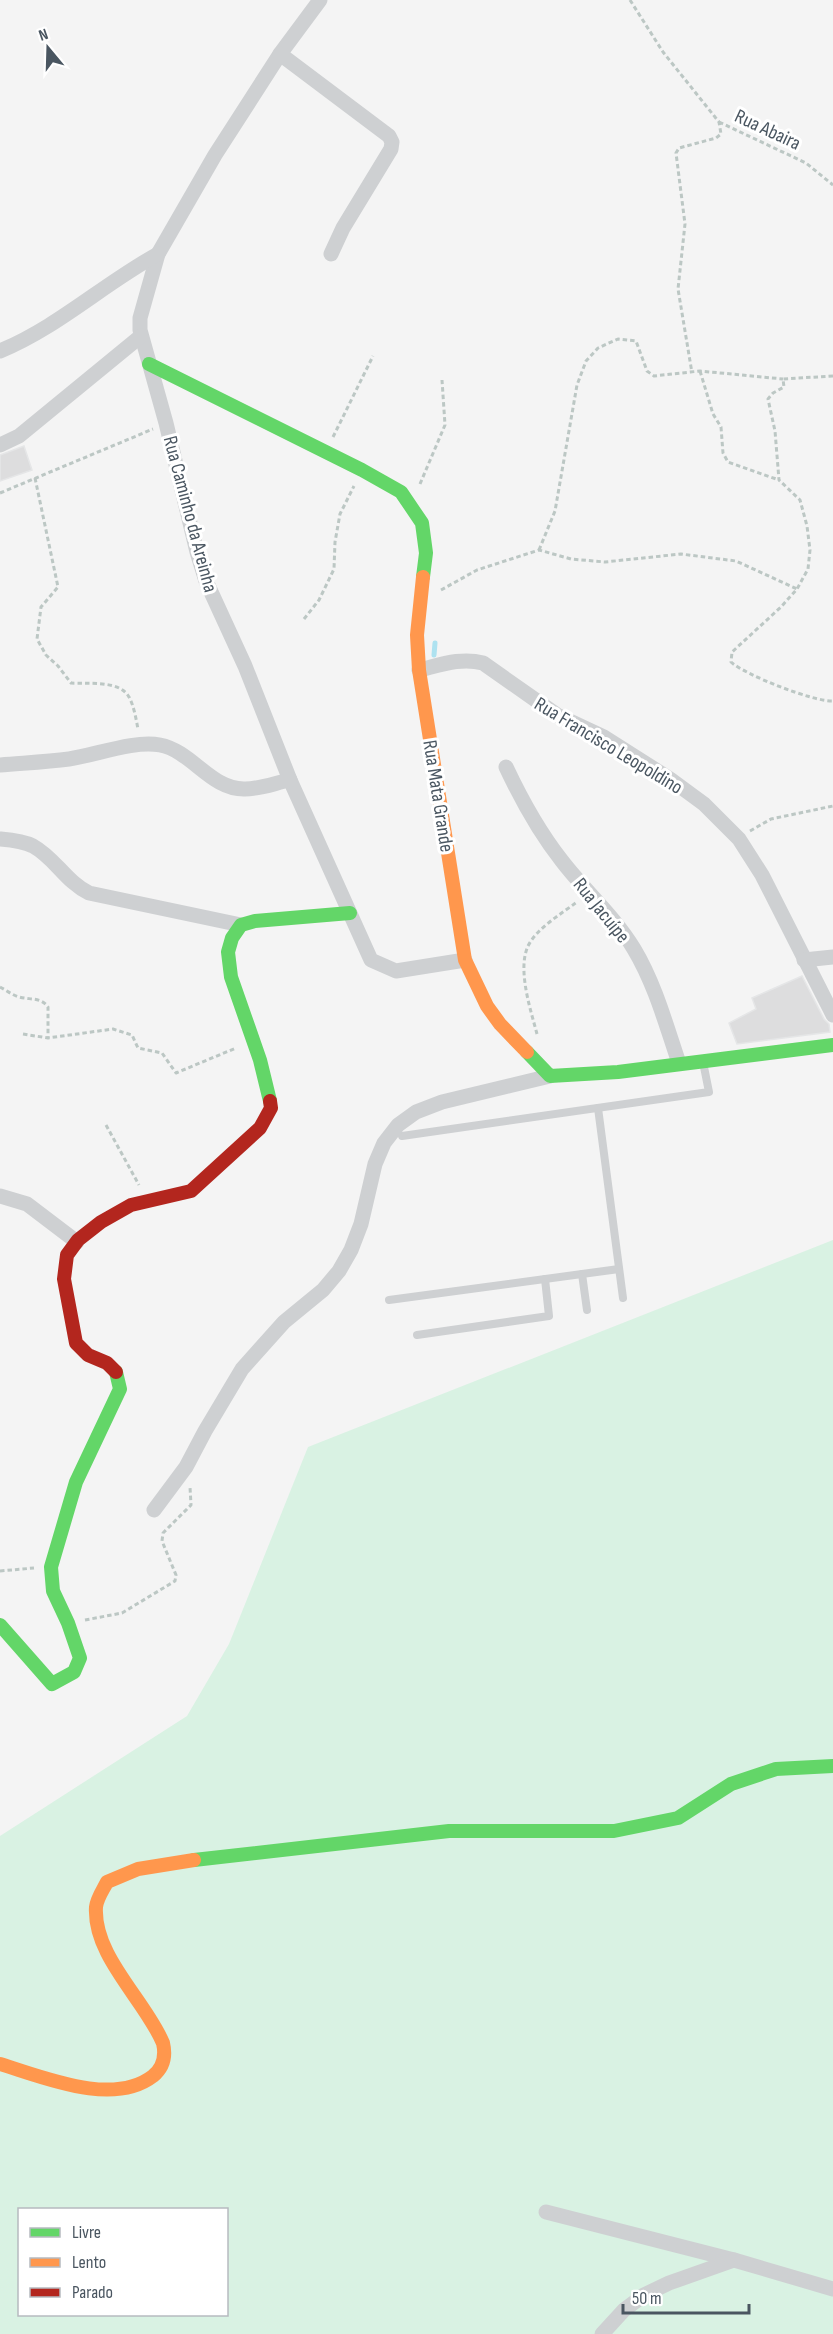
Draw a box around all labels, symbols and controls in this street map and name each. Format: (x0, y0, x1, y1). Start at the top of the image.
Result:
north arrow (18, 18, 78, 78)
text: N (36, 25, 51, 46)
street label: Rua Abaira (731, 104, 804, 156)
street label: Rua Caminho da Areinha (158, 433, 222, 595)
street label: Rua Francisco Leopoldino (530, 692, 687, 800)
street label: Rua Mata Grande (417, 738, 459, 854)
street label: Rua Jacuípe (568, 873, 635, 948)
legend (18, 2208, 228, 2316)
text: Livre (72, 2222, 101, 2243)
text: Lento (72, 2252, 106, 2273)
scale bar (623, 2277, 749, 2315)
text: Parado (72, 2282, 113, 2303)
text: 50 m (632, 2288, 662, 2309)

